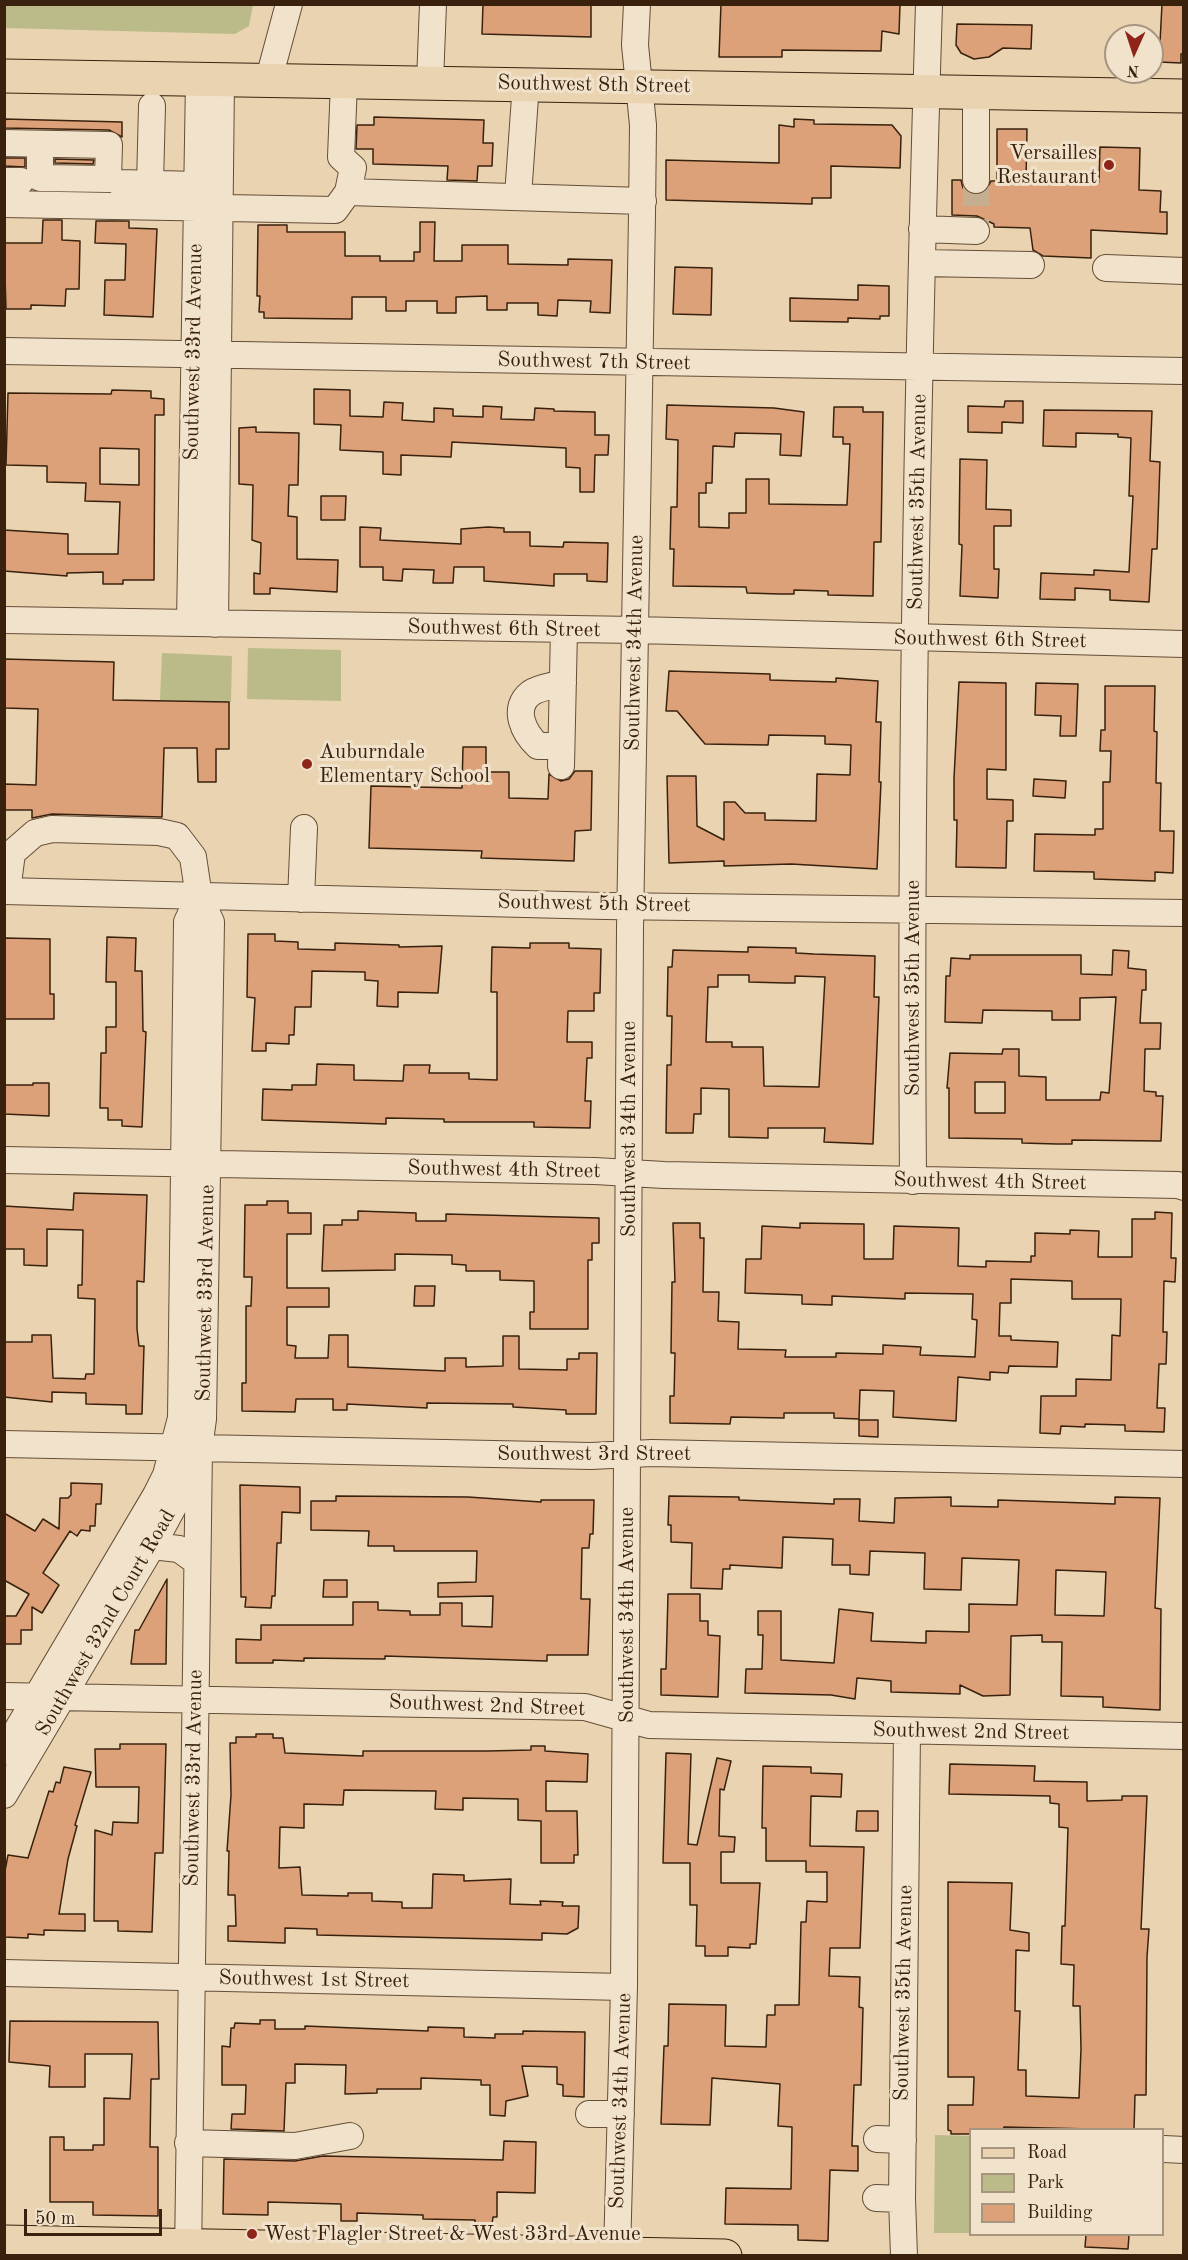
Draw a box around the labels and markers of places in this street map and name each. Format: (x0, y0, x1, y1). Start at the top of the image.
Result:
place label: Versailles Restaurant (997, 140, 1097, 190)
marker: Versailles Restaurant (1102, 158, 1116, 172)
place label: Auburndale Elementary School (319, 739, 490, 789)
marker: Auburndale Elementary School (300, 757, 314, 771)
place label: West Flagler Street & West 33rd Avenue (264, 2221, 641, 2247)
marker: West Flagler Street & West 33rd Avenue (245, 2227, 259, 2241)

